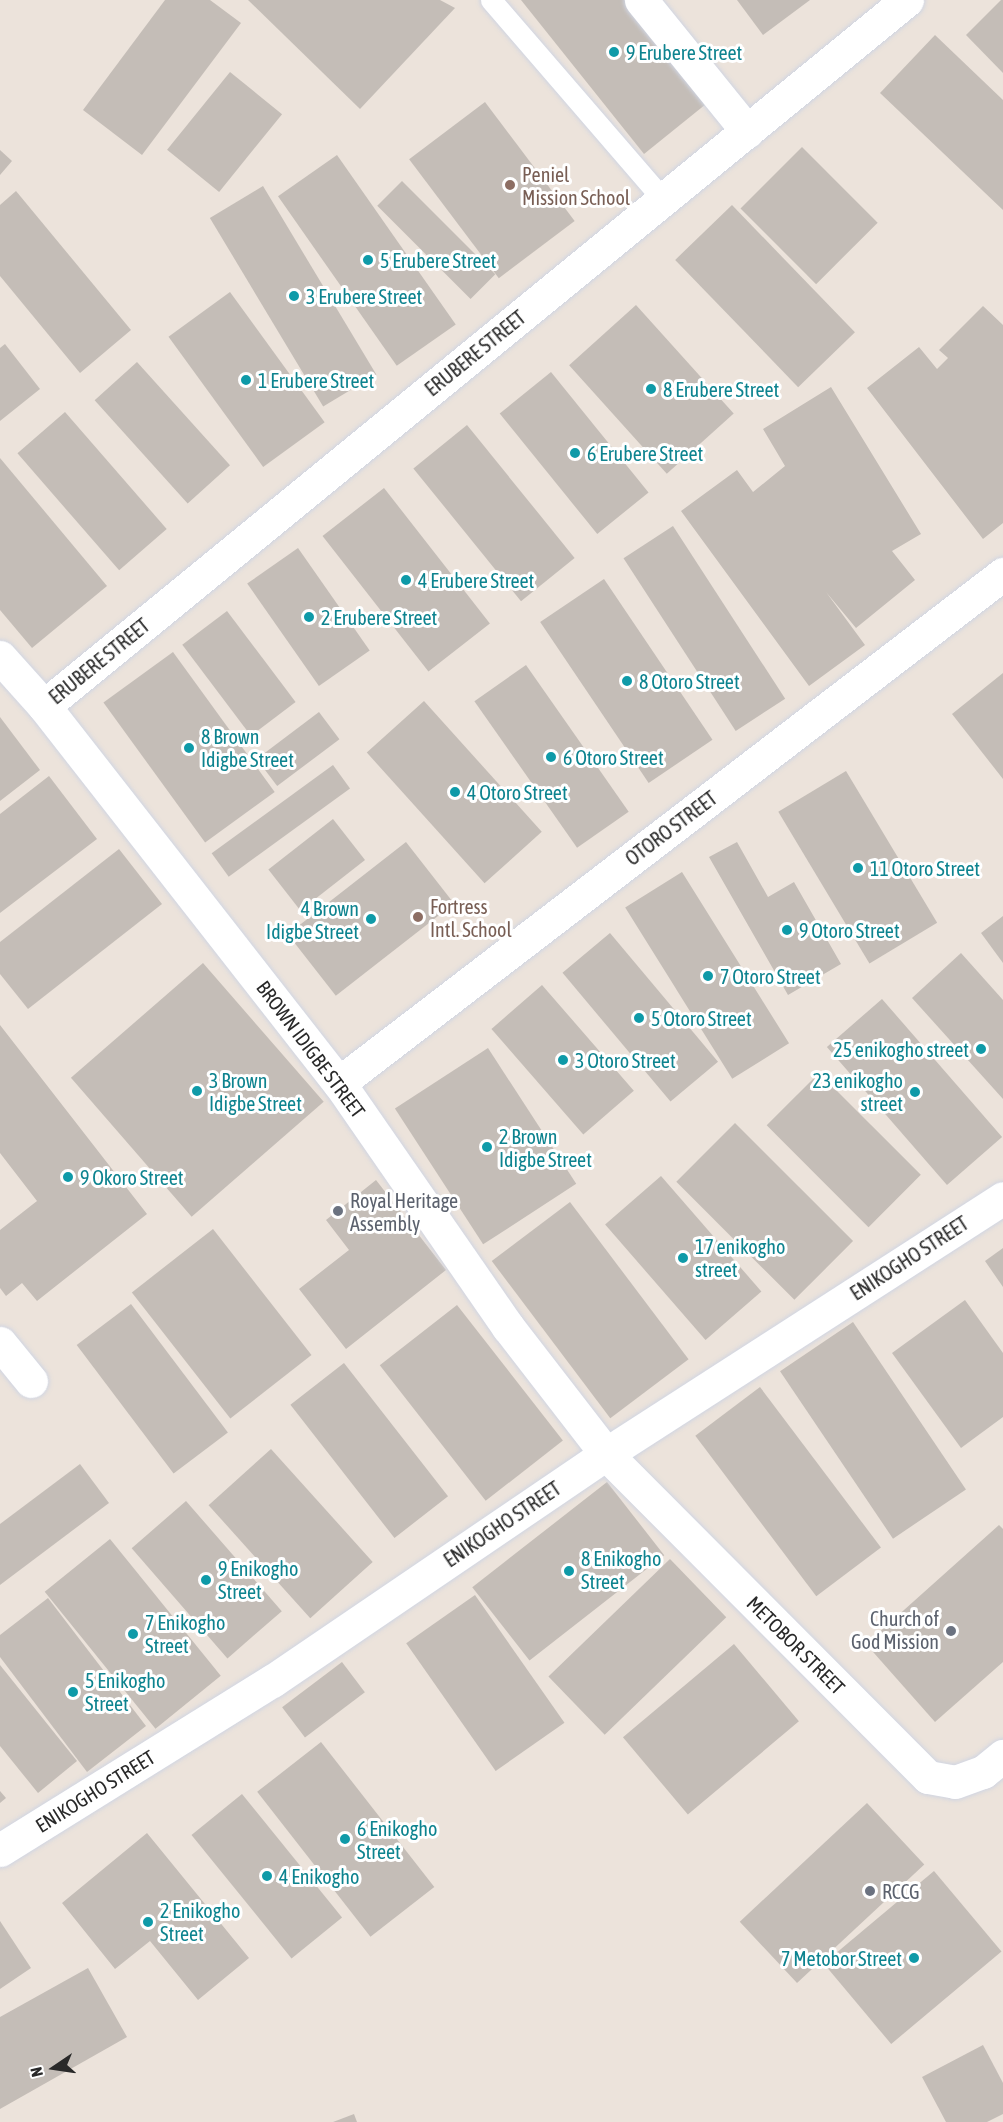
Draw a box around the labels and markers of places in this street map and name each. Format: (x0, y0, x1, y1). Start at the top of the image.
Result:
place label: 9 Erubere Street (626, 40, 742, 64)
marker: 9 Erubere Street (607, 45, 621, 59)
place label: Peniel Mission School (522, 162, 630, 209)
marker: Peniel Mission School (503, 178, 517, 192)
place label: 5 Erubere Street (380, 248, 496, 272)
marker: 5 Erubere Street (361, 253, 375, 267)
place label: 3 Erubere Street (306, 284, 422, 308)
marker: 3 Erubere Street (287, 289, 301, 303)
place label: 1 Erubere Street (258, 368, 374, 392)
marker: 1 Erubere Street (239, 373, 253, 387)
place label: 8 Erubere Street (663, 377, 779, 401)
marker: 8 Erubere Street (644, 382, 658, 396)
place label: 6 Erubere Street (587, 441, 703, 465)
marker: 6 Erubere Street (568, 446, 582, 460)
place label: 4 Erubere Street (418, 568, 534, 592)
marker: 4 Erubere Street (399, 573, 413, 587)
place label: 2 Erubere Street (321, 605, 437, 629)
marker: 2 Erubere Street (302, 610, 316, 624)
place label: 8 Otoro Street (639, 669, 740, 693)
marker: 8 Otoro Street (620, 674, 634, 688)
place label: 8 Brown Idigbe Street (201, 724, 294, 771)
marker: 8 Brown Idigbe Street (182, 741, 196, 755)
place label: 6 Otoro Street (563, 745, 664, 769)
marker: 6 Otoro Street (544, 750, 558, 764)
place label: 4 Otoro Street (467, 780, 568, 804)
marker: 4 Otoro Street (448, 785, 462, 799)
place label: 11 Otoro Street (870, 856, 980, 880)
marker: 11 Otoro Street (851, 861, 865, 875)
place label: Fortress Intl. School (430, 894, 512, 941)
place label: 4 Brown Idigbe Street (266, 896, 359, 943)
marker: Fortress Intl. School (411, 910, 425, 924)
marker: 4 Brown Idigbe Street (364, 912, 378, 926)
place label: 9 Otoro Street (799, 918, 900, 942)
marker: 9 Otoro Street (780, 923, 794, 937)
place label: 7 Otoro Street (720, 964, 821, 988)
marker: 7 Otoro Street (701, 969, 715, 983)
place label: 5 Otoro Street (651, 1006, 752, 1030)
marker: 5 Otoro Street (632, 1011, 646, 1025)
place label: 25 enikogho street (833, 1037, 969, 1061)
marker: 25 enikogho street (974, 1042, 988, 1056)
place label: 3 Otoro Street (575, 1048, 676, 1072)
marker: 3 Otoro Street (556, 1053, 570, 1067)
place label: 3 Brown Idigbe Street (209, 1068, 302, 1115)
place label: 23 enikogho street (813, 1068, 903, 1115)
marker: 3 Brown Idigbe Street (190, 1084, 204, 1098)
marker: 23 enikogho street (908, 1085, 922, 1099)
place label: 2 Brown Idigbe Street (499, 1124, 592, 1171)
marker: 2 Brown Idigbe Street (480, 1140, 494, 1154)
place label: 9 Okoro Street (80, 1165, 184, 1189)
marker: 9 Okoro Street (61, 1170, 75, 1184)
place label: Royal Heritage Assembly (350, 1188, 458, 1235)
marker: Royal Heritage Assembly (331, 1204, 345, 1218)
place label: 17 enikogho street (695, 1234, 785, 1281)
marker: 17 enikogho street (676, 1251, 690, 1265)
place label: 8 Enikogho Street (581, 1547, 661, 1594)
place label: 9 Enikogho Street (218, 1556, 298, 1603)
marker: 8 Enikogho Street (562, 1564, 576, 1578)
marker: 9 Enikogho Street (199, 1573, 213, 1587)
place label: Church of God Mission (851, 1607, 939, 1654)
place label: 7 Enikogho Street (145, 1610, 225, 1657)
marker: Church of God Mission (944, 1624, 958, 1638)
marker: 7 Enikogho Street (126, 1627, 140, 1641)
place label: 5 Enikogho Street (85, 1668, 165, 1715)
marker: 5 Enikogho Street (66, 1685, 80, 1699)
place label: 6 Enikogho Street (357, 1816, 437, 1863)
marker: 6 Enikogho Street (338, 1832, 352, 1846)
place label: 4 Enikogho (279, 1864, 359, 1888)
marker: 4 Enikogho (260, 1869, 274, 1883)
place label: RCCG (882, 1879, 920, 1903)
marker: RCCG (863, 1884, 877, 1898)
place label: 2 Enikogho Street (160, 1898, 240, 1945)
marker: 2 Enikogho Street (141, 1915, 155, 1929)
place label: 7 Metobor Street (781, 1946, 902, 1970)
marker: 7 Metobor Street (907, 1951, 921, 1965)

